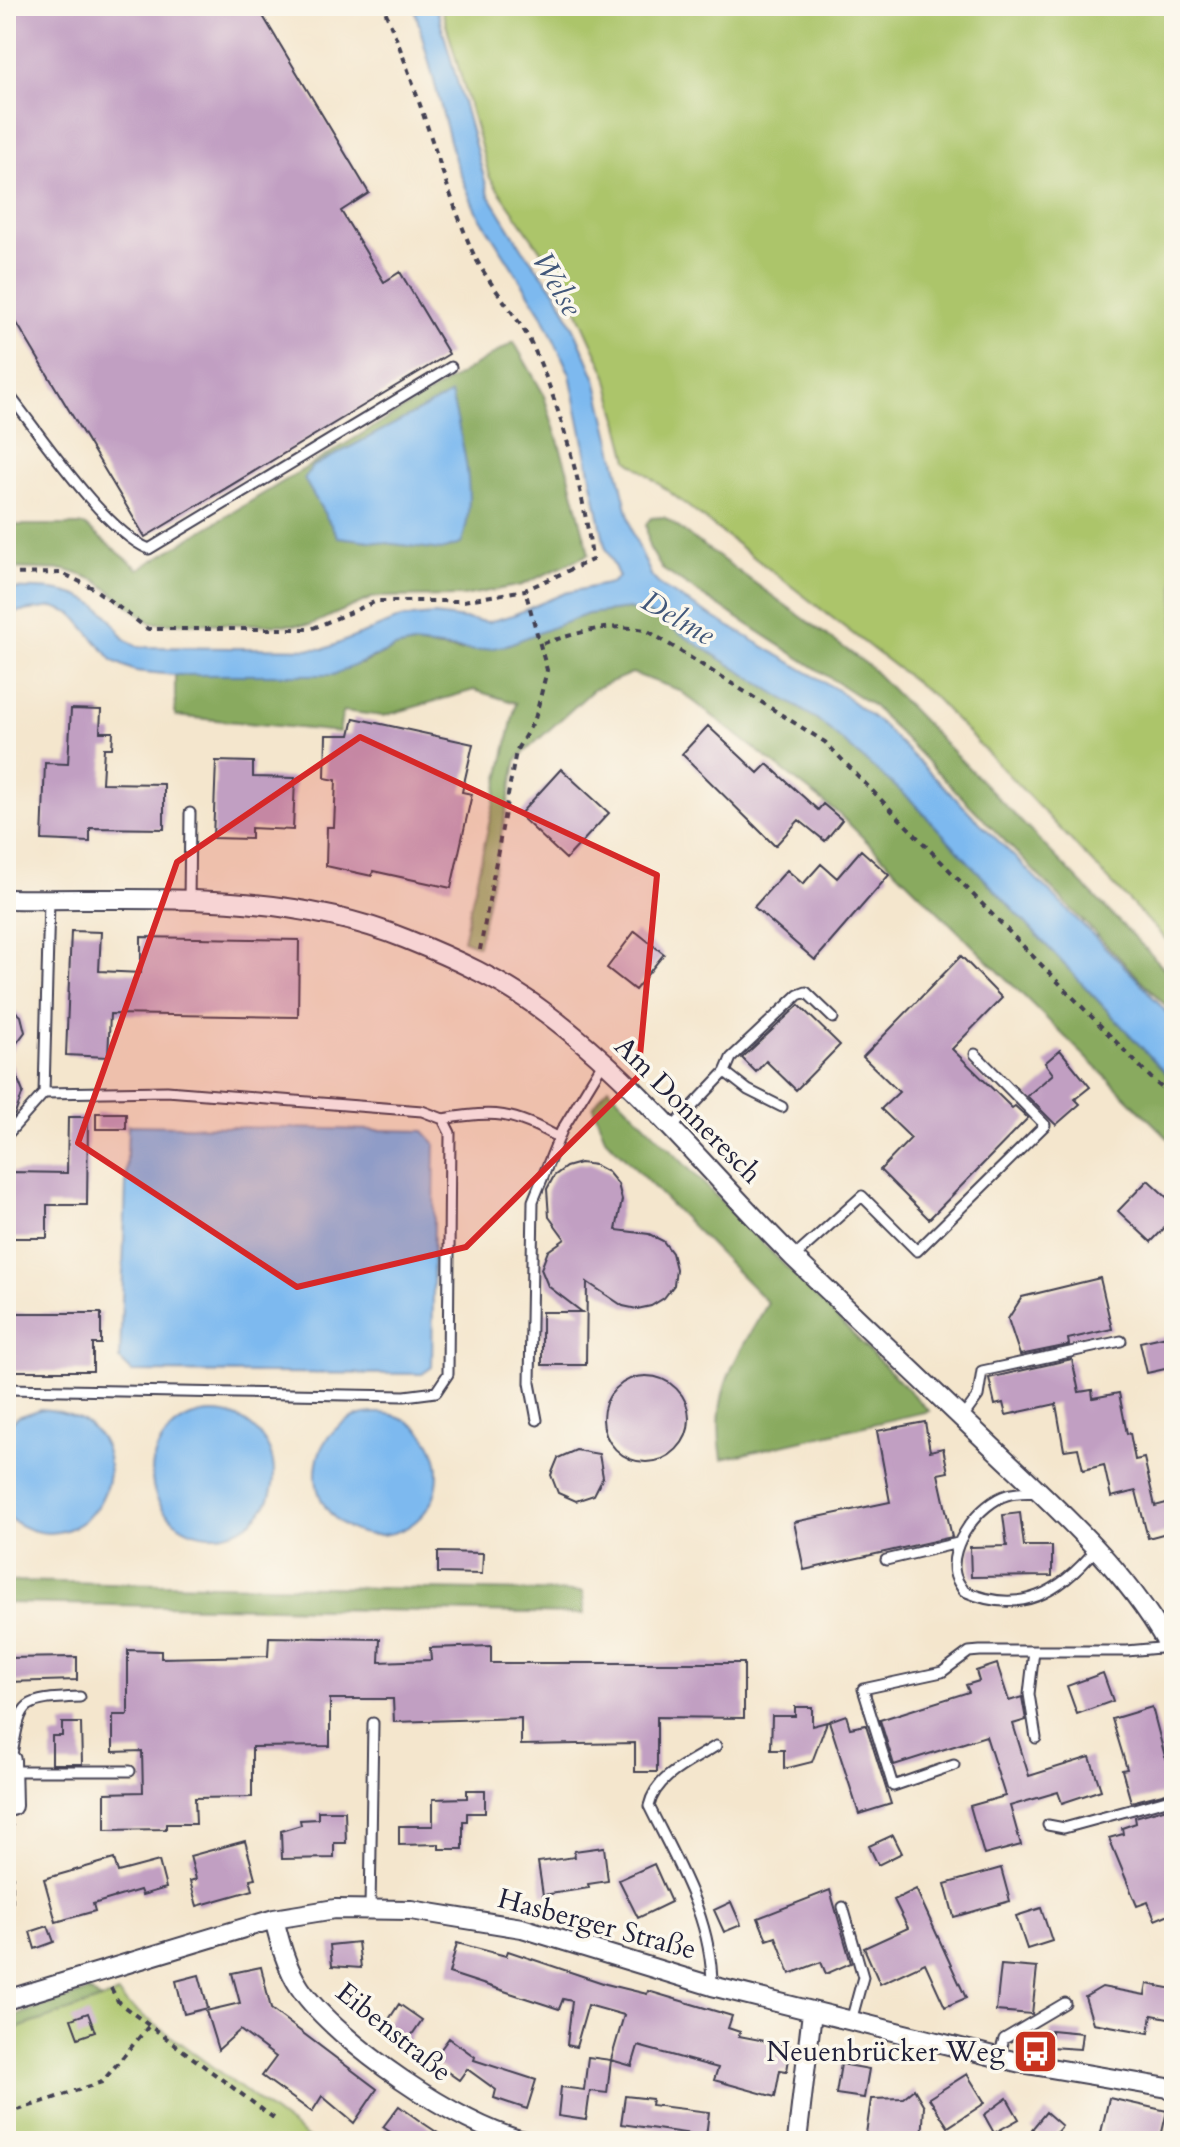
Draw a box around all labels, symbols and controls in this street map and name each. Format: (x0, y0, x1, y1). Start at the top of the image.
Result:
water label: Welse (522, 244, 592, 324)
water label: Delme (634, 581, 722, 655)
street label: Am Donneresch (606, 1028, 770, 1192)
street label: Hasberger Straße (494, 1879, 700, 1969)
street label: Eibenstraße (328, 1974, 460, 2090)
bus stop icon: Neuenbrücker Weg (1012, 2028, 1060, 2076)
place label: Neuenbrücker Weg (766, 2033, 1005, 2071)

